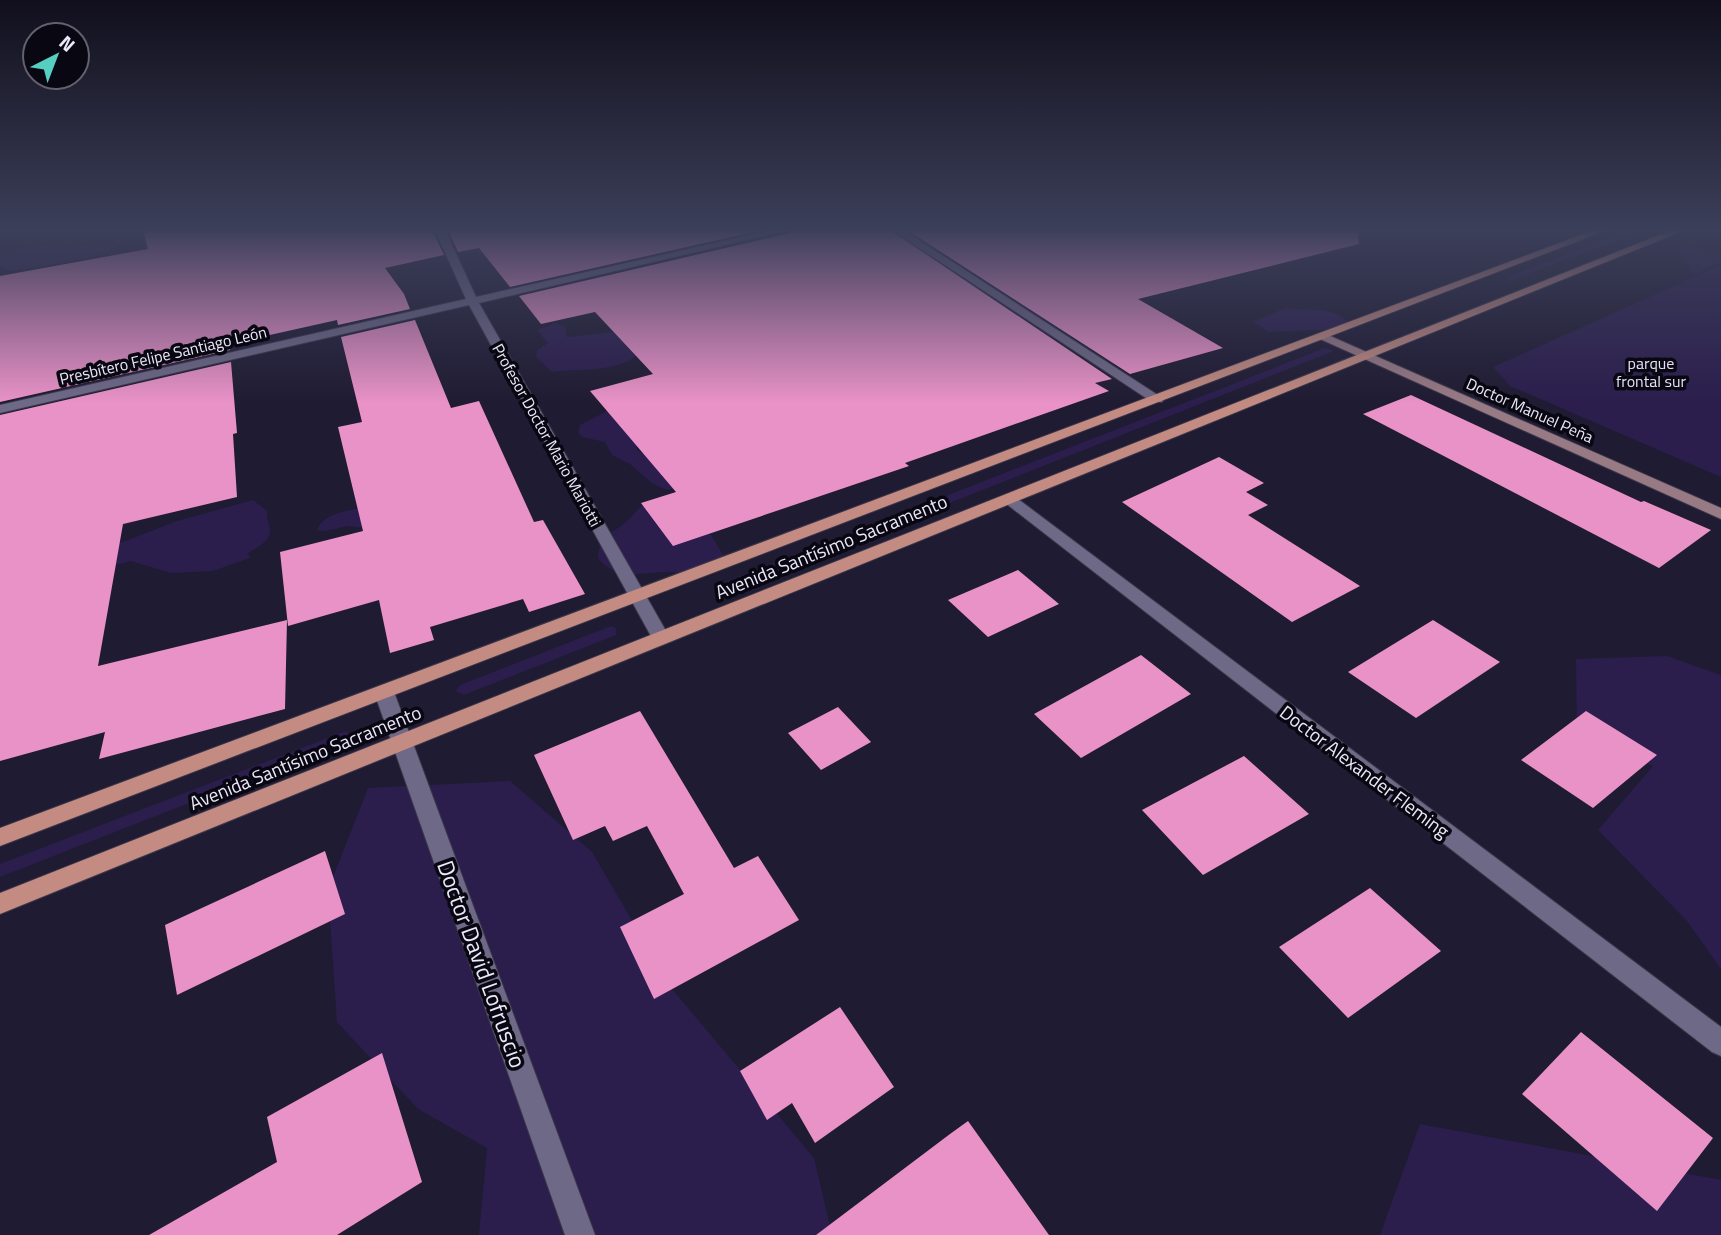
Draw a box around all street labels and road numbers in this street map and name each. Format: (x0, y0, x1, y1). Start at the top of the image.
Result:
street label: Presbítero Felipe Santiago León (57, 319, 269, 391)
street label: Profesor Doctor Mario Mariotti (486, 339, 608, 531)
street label: Doctor Manuel Peña (1463, 371, 1597, 449)
street label: Avenida Santísimo Sacramento (711, 486, 951, 606)
street label: Avenida Santísimo Sacramento (185, 697, 425, 817)
street label: Doctor Alexander Fleming (1274, 697, 1456, 845)
street label: Doctor David Lofruscio (428, 855, 536, 1073)

